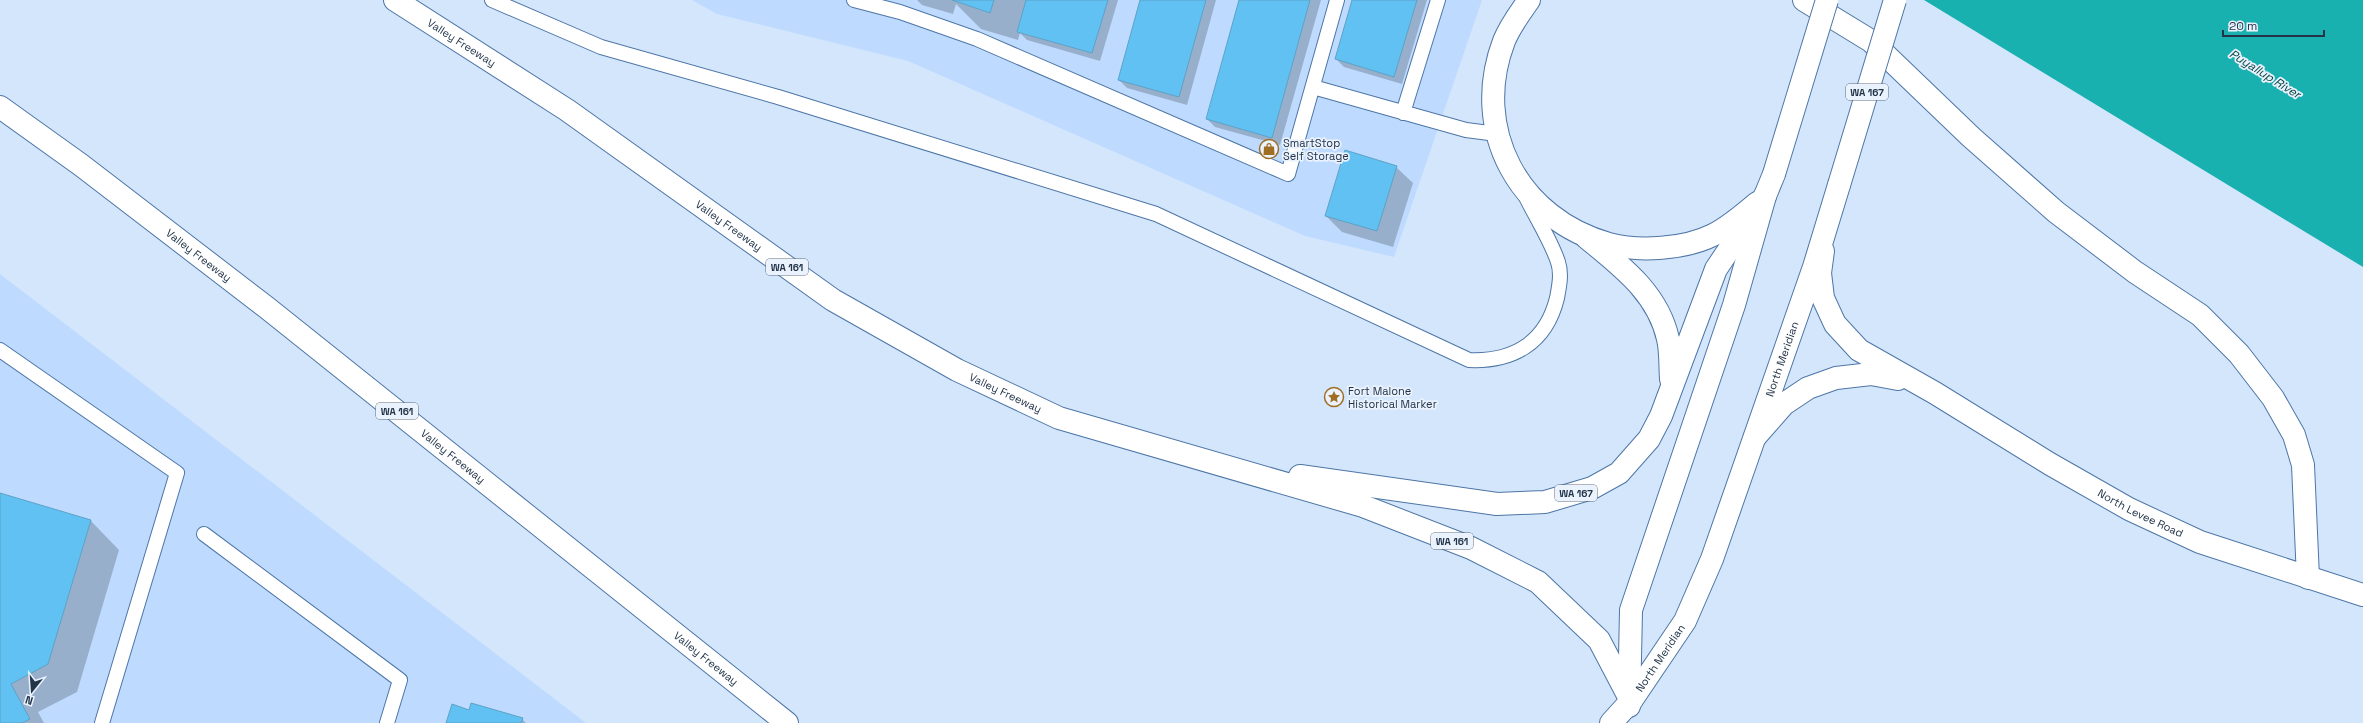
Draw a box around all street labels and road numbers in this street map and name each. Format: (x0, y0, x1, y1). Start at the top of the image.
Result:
street label: Valley Freeway (425, 15, 498, 70)
road number: WA 167 (1846, 84, 1888, 100)
street label: Valley Freeway (693, 197, 765, 254)
street label: Valley Freeway (163, 226, 234, 285)
road number: WA 161 (766, 259, 808, 275)
street label: North Meridian (1762, 320, 1801, 398)
street label: Valley Freeway (967, 370, 1044, 416)
road number: WA 161 (376, 403, 418, 419)
street label: Valley Freeway (418, 426, 488, 486)
road number: WA 167 (1555, 485, 1597, 501)
street label: North Levee Road (2095, 486, 2186, 540)
road number: WA 161 (1431, 533, 1473, 549)
street label: North Meridian (1632, 621, 1688, 694)
street label: Valley Freeway (671, 628, 741, 688)

